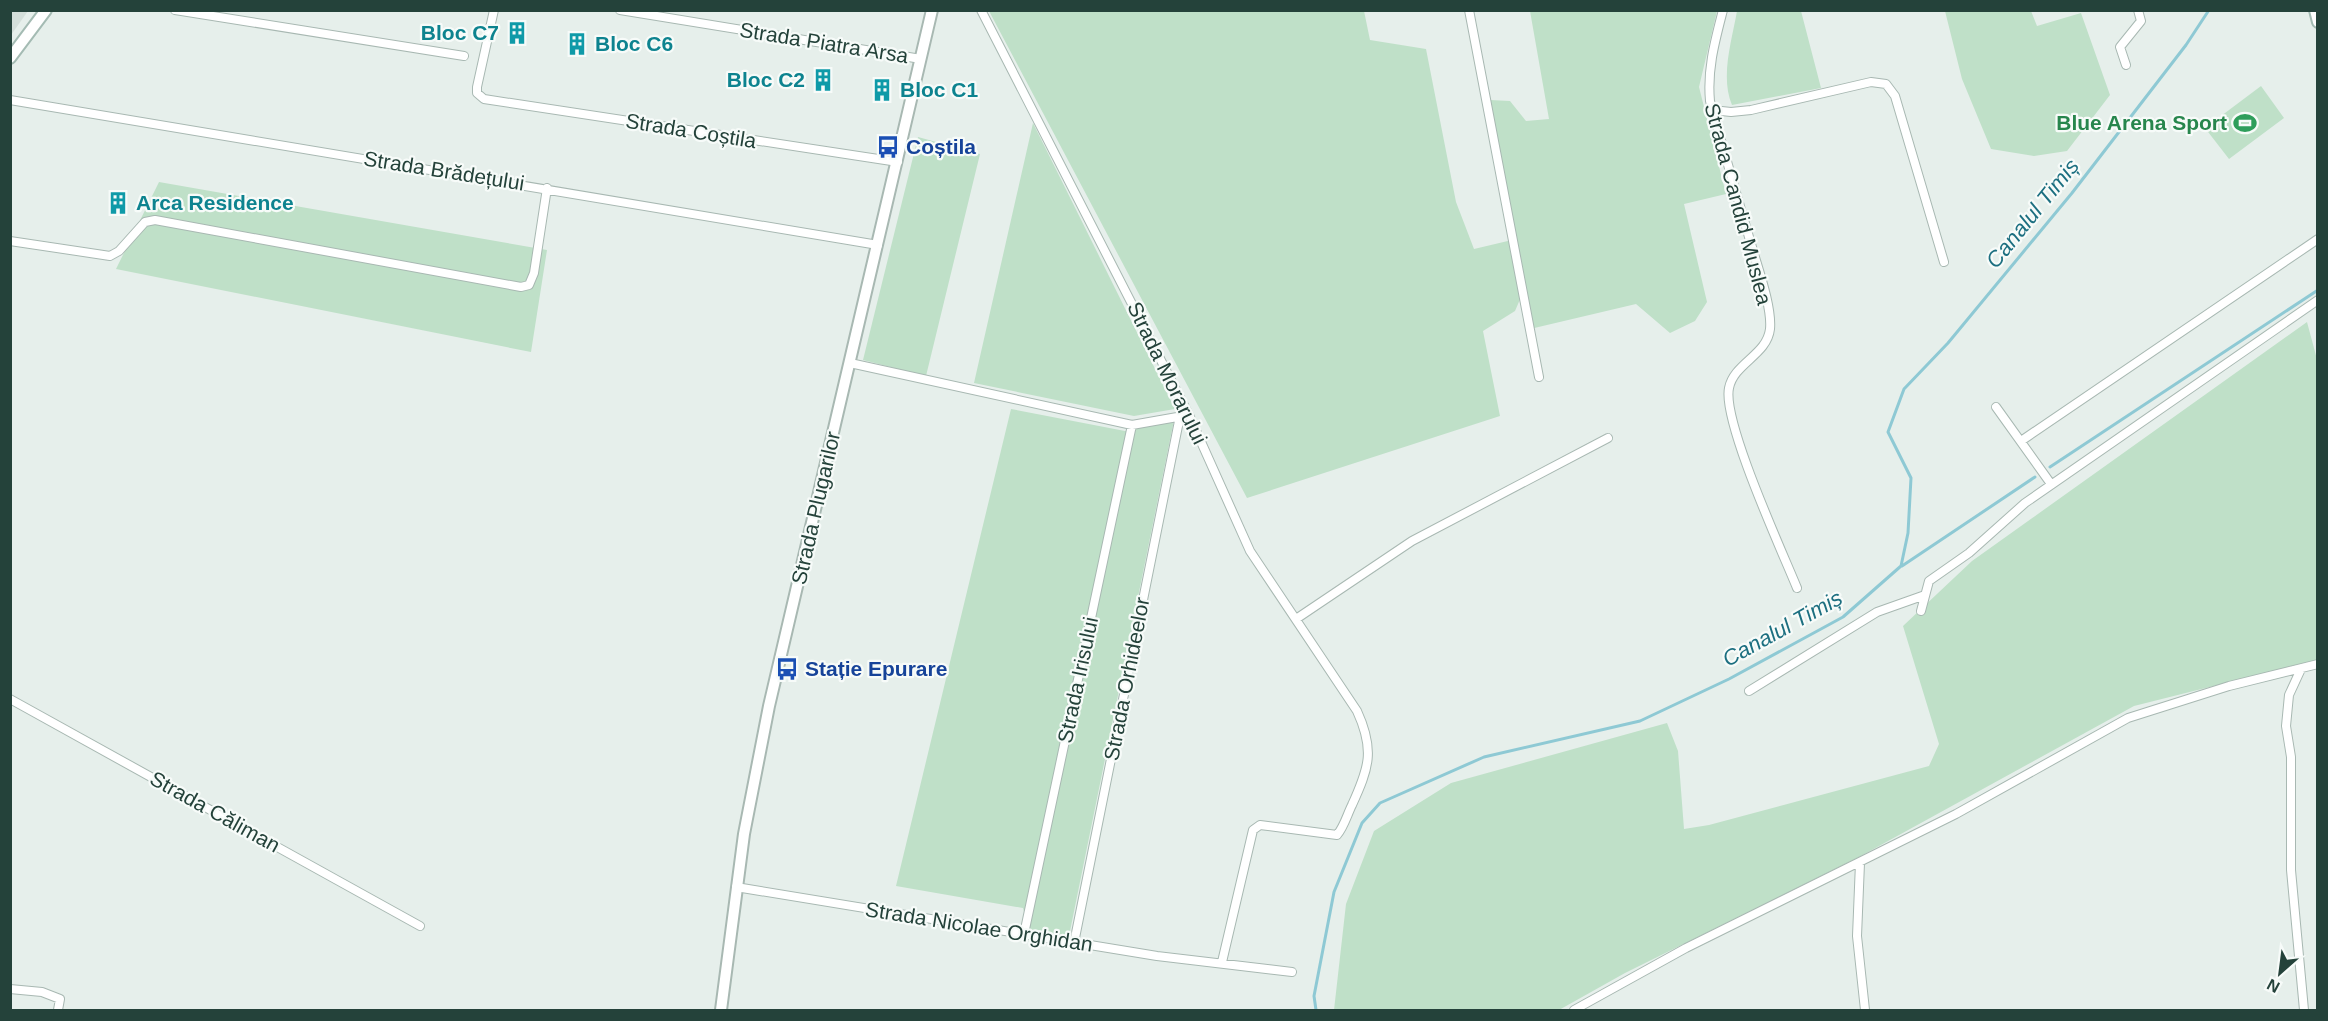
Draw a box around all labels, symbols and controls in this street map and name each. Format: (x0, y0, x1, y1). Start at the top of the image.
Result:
street label: Strada Piatra Arsa (738, 18, 910, 67)
building icon: Bloc C7 (504, 20, 530, 46)
place label: Bloc C7 (421, 21, 499, 44)
building icon: Bloc C6 (564, 31, 590, 57)
place label: Bloc C6 (595, 32, 673, 55)
building icon: Bloc C2 (810, 67, 836, 93)
place label: Bloc C2 (727, 68, 805, 91)
building icon: Bloc C1 (869, 77, 895, 103)
place label: Bloc C1 (900, 78, 979, 101)
street label: Strada Candid Muslea (1700, 101, 1777, 308)
street label: Strada Coștila (624, 109, 758, 152)
sports icon: Blue Arena Sport (2232, 110, 2258, 136)
place label: Blue Arena Sport (2056, 111, 2227, 134)
bus stop icon: Coștila (875, 134, 901, 160)
place label: Coștila (906, 135, 976, 158)
street label: Strada Brădețului (362, 146, 526, 195)
water label: Canalul Timiș (1981, 154, 2084, 273)
building icon: Arca Residence (105, 190, 131, 216)
place label: Arca Residence (136, 191, 294, 214)
street label: Strada Morarului (1123, 298, 1212, 448)
street label: Strada Plugarilor (787, 429, 844, 587)
water label: Canalul Timiș (1718, 585, 1846, 672)
street label: Strada Orhideelor (1099, 595, 1154, 762)
street label: Strada Irisului (1053, 615, 1102, 745)
bus stop icon: Stație Epurare (774, 656, 800, 682)
place label: Stație Epurare (805, 657, 947, 680)
street label: Strada Căliman (146, 766, 284, 857)
street label: Strada Nicolae Orghidan (864, 897, 1094, 956)
north arrow (2250, 943, 2310, 1003)
text: N (2264, 976, 2282, 996)

